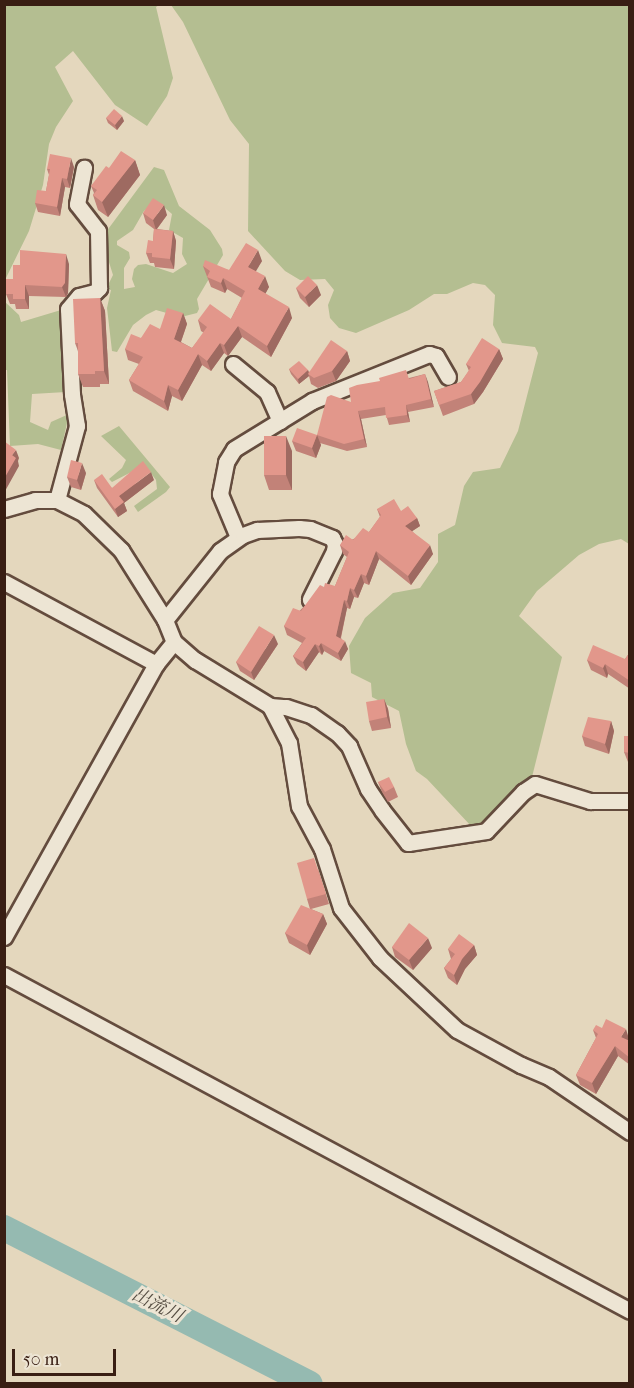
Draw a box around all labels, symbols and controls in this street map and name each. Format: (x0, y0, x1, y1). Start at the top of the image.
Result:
water label: 出流川 (128, 1284, 186, 1328)
scale bar (15, 1337, 118, 1375)
text: 50 m (23, 1349, 59, 1370)

